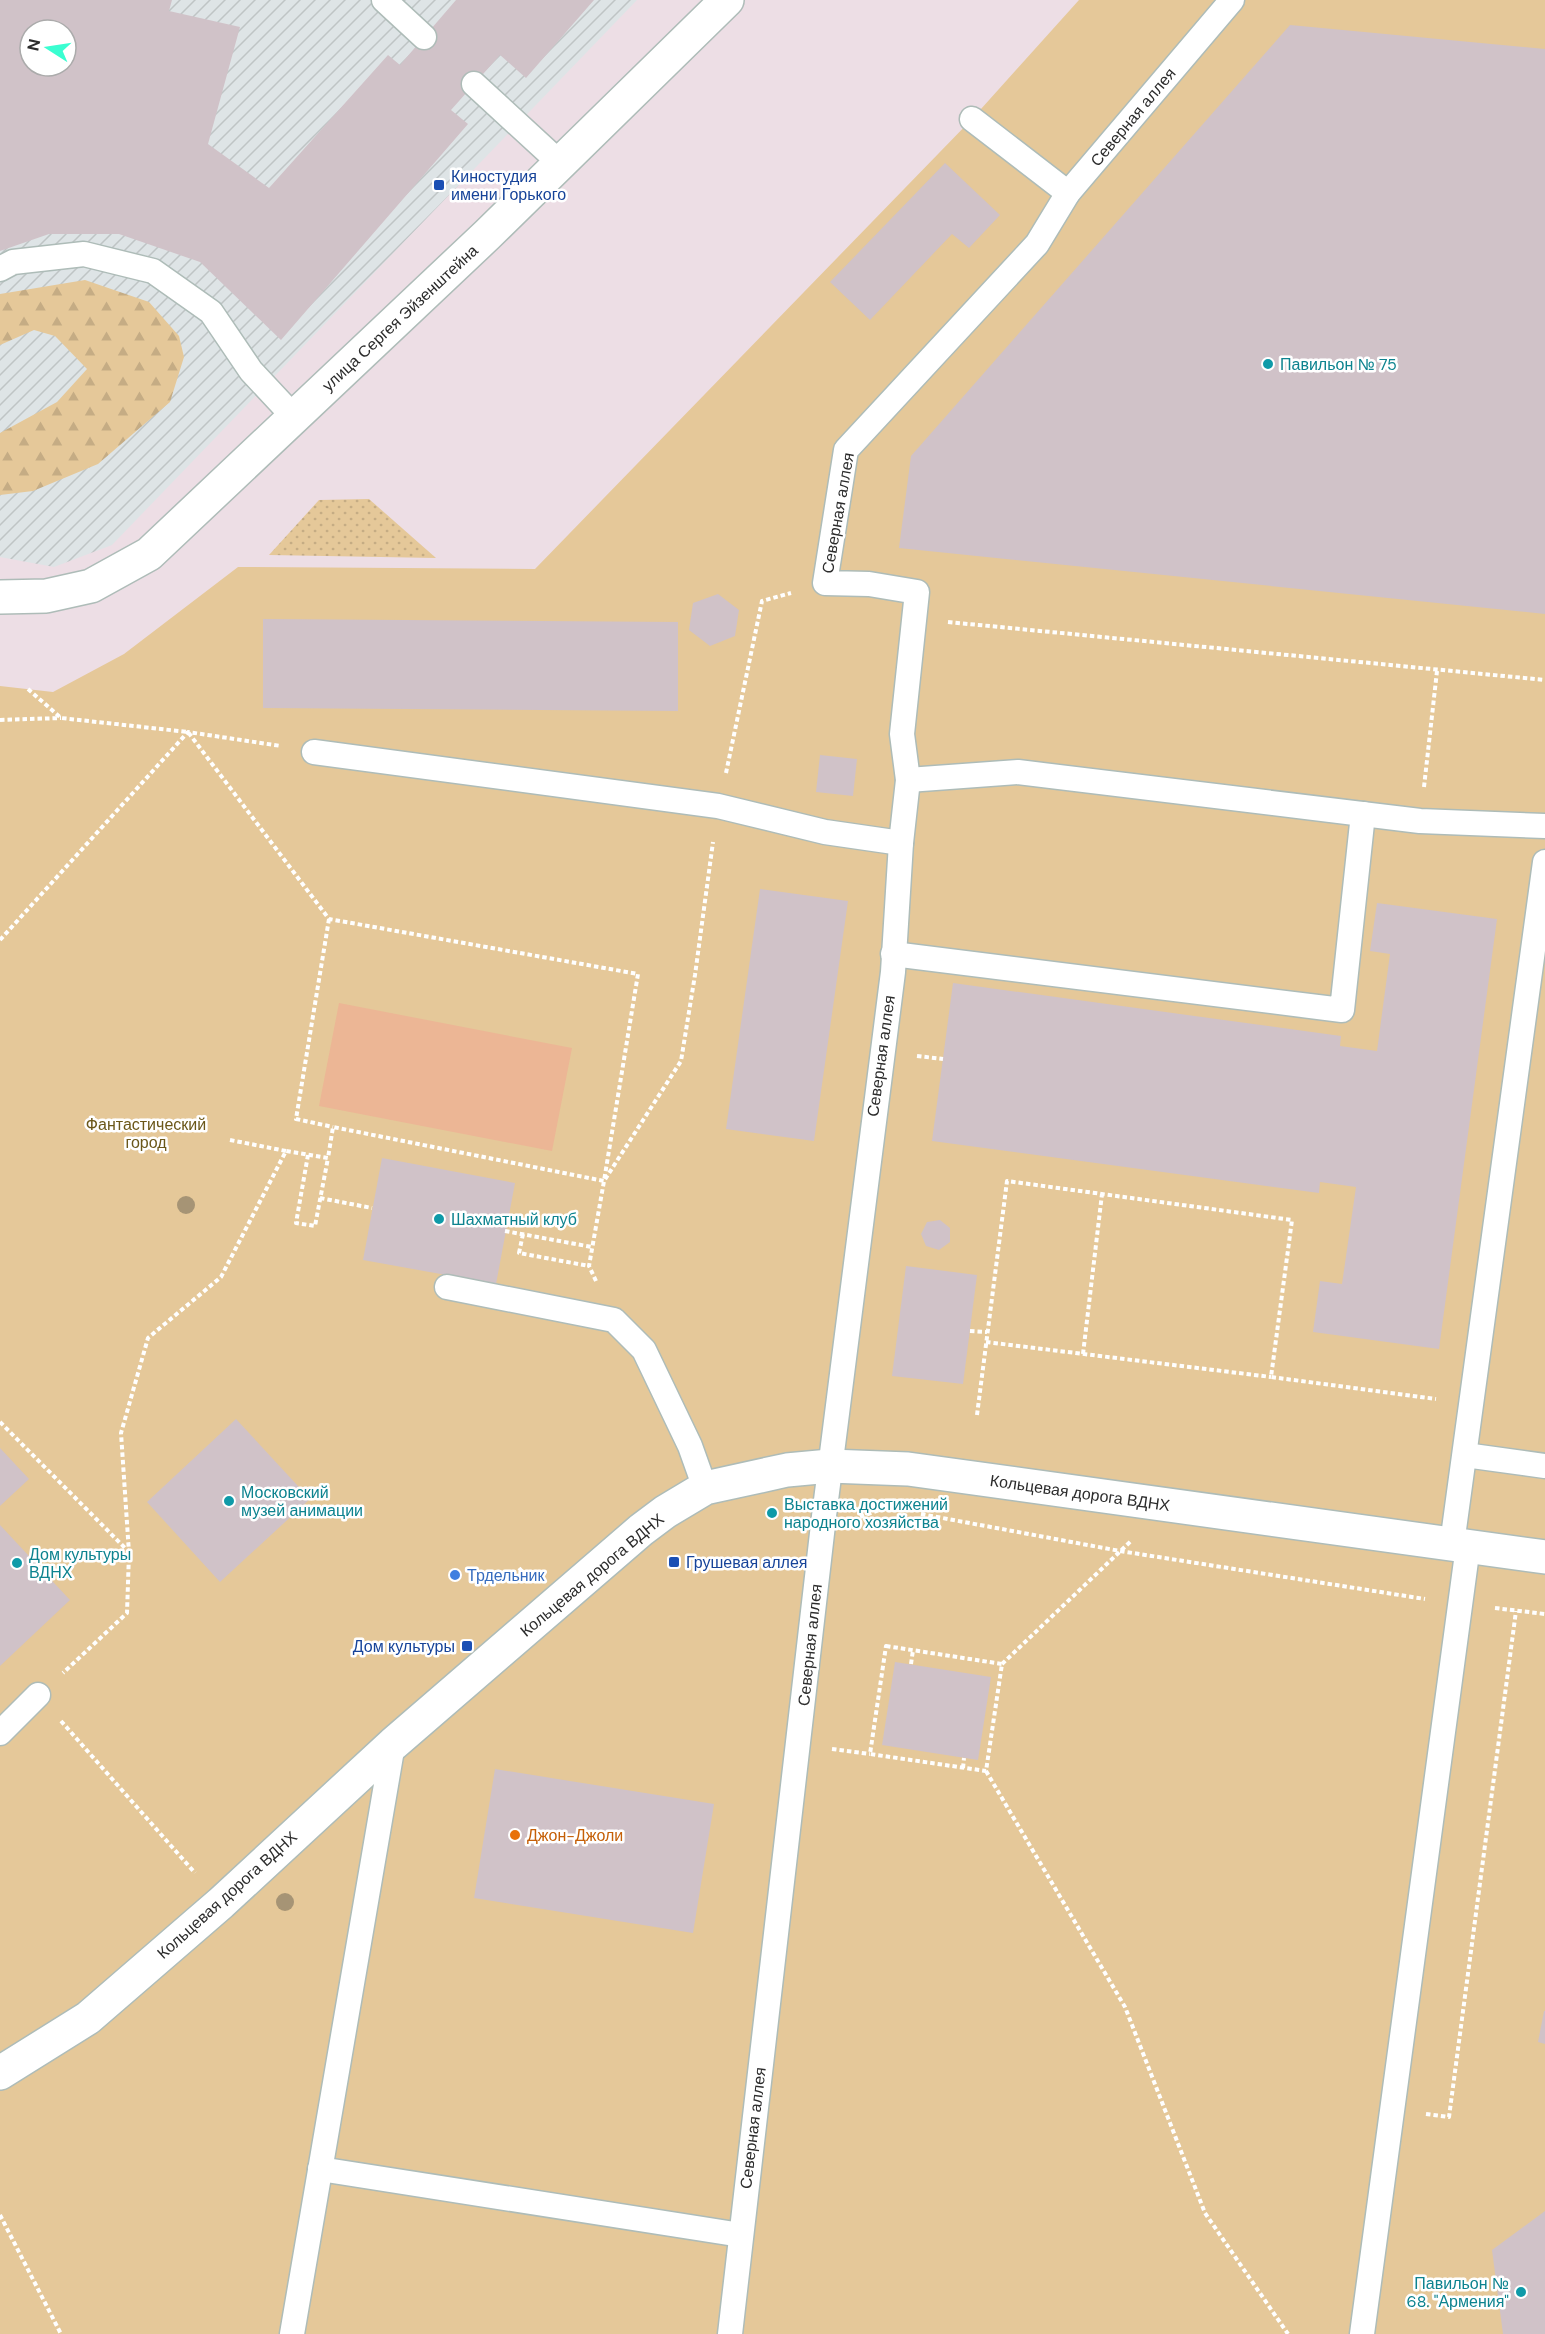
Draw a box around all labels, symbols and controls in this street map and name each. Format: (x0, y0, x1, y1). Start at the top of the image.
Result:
north arrow (18, 18, 78, 78)
text: N (22, 37, 45, 53)
street label: Северная аллея (1086, 63, 1180, 171)
place label: Киностудия имени Горького (451, 166, 566, 205)
marker: Киностудия имени Горького (432, 178, 446, 192)
street label: улица Сергея Эйзенштейна (318, 240, 482, 396)
place label: Павильон № 75 (1280, 354, 1397, 375)
marker: Павильон № 75 (1261, 357, 1275, 371)
street label: Северная аллея (817, 451, 859, 575)
street label: Северная аллея (862, 994, 900, 1118)
park label: Фантастический город (86, 1114, 206, 1153)
place label: Шахматный клуб (451, 1209, 577, 1230)
marker: Шахматный клуб (432, 1212, 446, 1226)
street label: Кольцевая дорога ВДНХ (989, 1470, 1172, 1516)
place label: Московский музей анимации (241, 1482, 363, 1521)
marker: Московский музей анимации (222, 1494, 236, 1508)
place label: Выставка достижений народного хозяйства (784, 1494, 948, 1533)
marker: Выставка достижений народного хозяйства (765, 1506, 779, 1520)
street label: Кольцевая дорога ВДНХ (516, 1508, 669, 1641)
place label: Дом культуры ВДНХ (29, 1544, 131, 1583)
place label: Грушевая аллея (686, 1552, 808, 1573)
marker: Грушевая аллея (667, 1555, 681, 1569)
marker: Дом культуры ВДНХ (10, 1556, 24, 1570)
place label: Трдельник (467, 1565, 546, 1586)
marker: Трдельник (448, 1568, 462, 1582)
street label: Северная аллея (793, 1583, 827, 1707)
place label: Дом культуры (353, 1636, 455, 1657)
marker: Дом культуры (460, 1639, 474, 1653)
place label: Джон-Джоли (527, 1825, 623, 1846)
street label: Кольцевая дорога ВДНХ (152, 1826, 302, 1964)
marker: Джон-Джоли (508, 1828, 522, 1842)
street label: Северная аллея (735, 2066, 771, 2190)
place label: Павильон № 68. "Армения" (1407, 2273, 1509, 2312)
marker: Павильон № 68. "Армения" (1514, 2285, 1528, 2299)

